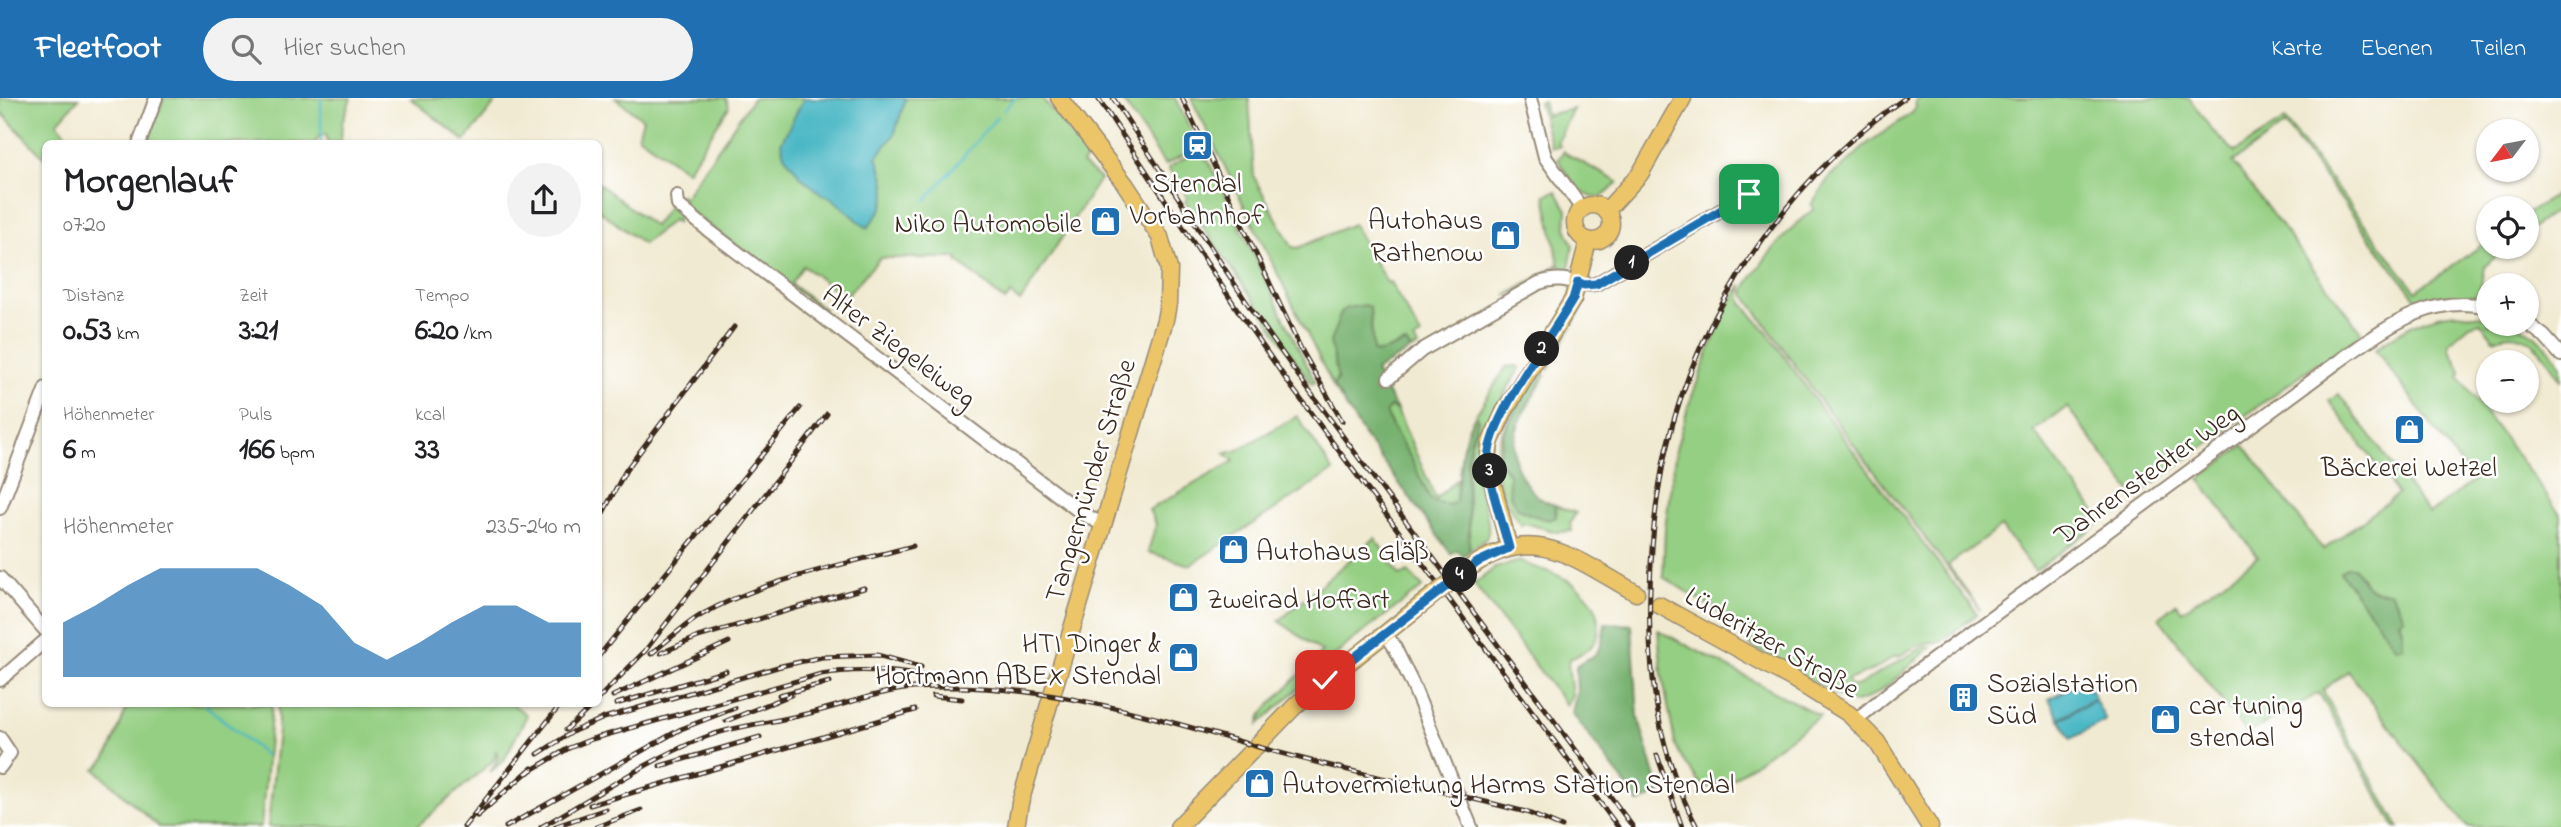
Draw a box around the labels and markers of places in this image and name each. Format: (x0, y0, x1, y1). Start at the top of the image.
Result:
station icon: Stendal Vorbahnhof (1180, 128, 1214, 162)
pin (1719, 164, 1779, 224)
place label: Stendal Vorbahnhof (1129, 165, 1264, 238)
place label: Autohaus Rathenow (1368, 202, 1483, 275)
place label: Niko Automobile (895, 205, 1082, 246)
shop icon: Niko Automobile (1088, 205, 1122, 239)
shop icon: Autohaus Rathenow (1489, 218, 1523, 252)
pin: 1 (1614, 246, 1650, 280)
pin: 2 (1524, 331, 1560, 366)
shop icon: Bäckerei Wetzel (2392, 412, 2426, 446)
place label: Bäckerei Wetzel (2320, 449, 2497, 490)
pin: 3 (1472, 454, 1508, 488)
shop icon: Autohaus Gläß (1216, 533, 1250, 567)
place label: Autohaus Gläß (1256, 533, 1429, 574)
pin: 4 (1442, 558, 1478, 592)
shop icon: Zweirad Hoffart (1167, 581, 1201, 615)
place label: Zweirad Hoffart (1207, 581, 1390, 622)
place label: HTI Dinger & Hortmann ABEX Stendal (875, 625, 1161, 698)
shop icon: HTI Dinger & Hortmann ABEX Stendal (1167, 641, 1201, 675)
pin (1295, 650, 1355, 710)
place label: Sozialstation Süd (1987, 665, 2138, 738)
building icon: Sozialstation Süd (1947, 681, 1981, 715)
place label: car tuning stendal (2189, 687, 2303, 760)
shop icon: car tuning stendal (2149, 703, 2183, 737)
shop icon: Autovermietung Harms Station Stendal (1242, 766, 1276, 800)
place label: Autovermietung Harms Station Stendal (1282, 766, 1735, 807)

